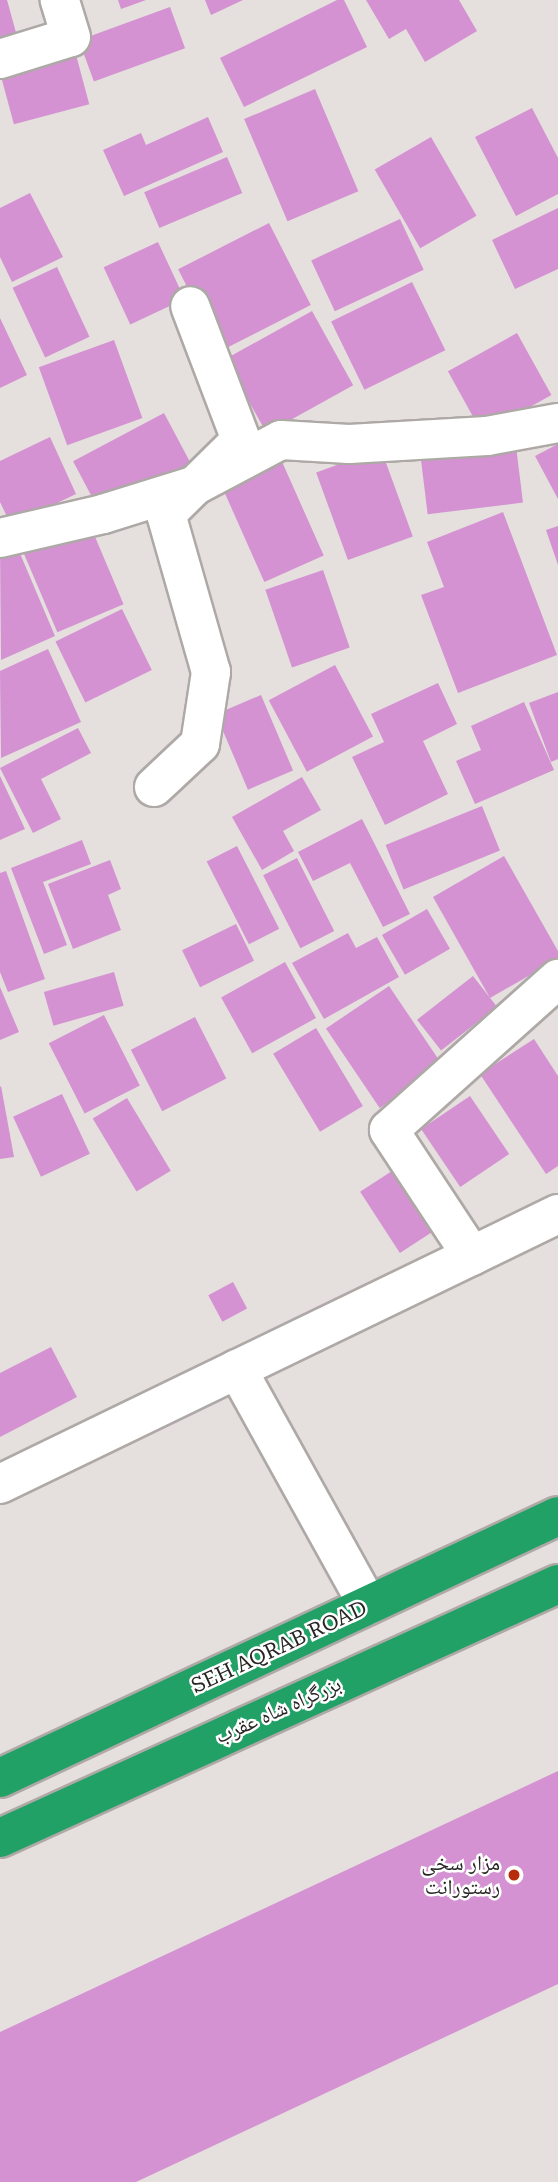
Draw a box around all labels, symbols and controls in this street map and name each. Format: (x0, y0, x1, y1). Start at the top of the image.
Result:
street label: SEH AQRAB ROAD (187, 1595, 371, 1699)
street label: بزرگراه شاه عقرب (211, 1671, 345, 1749)
place label: مزار سخی رستورانت (421, 1850, 500, 1900)
marker: مزار سخی رستورانت (506, 1867, 522, 1883)

